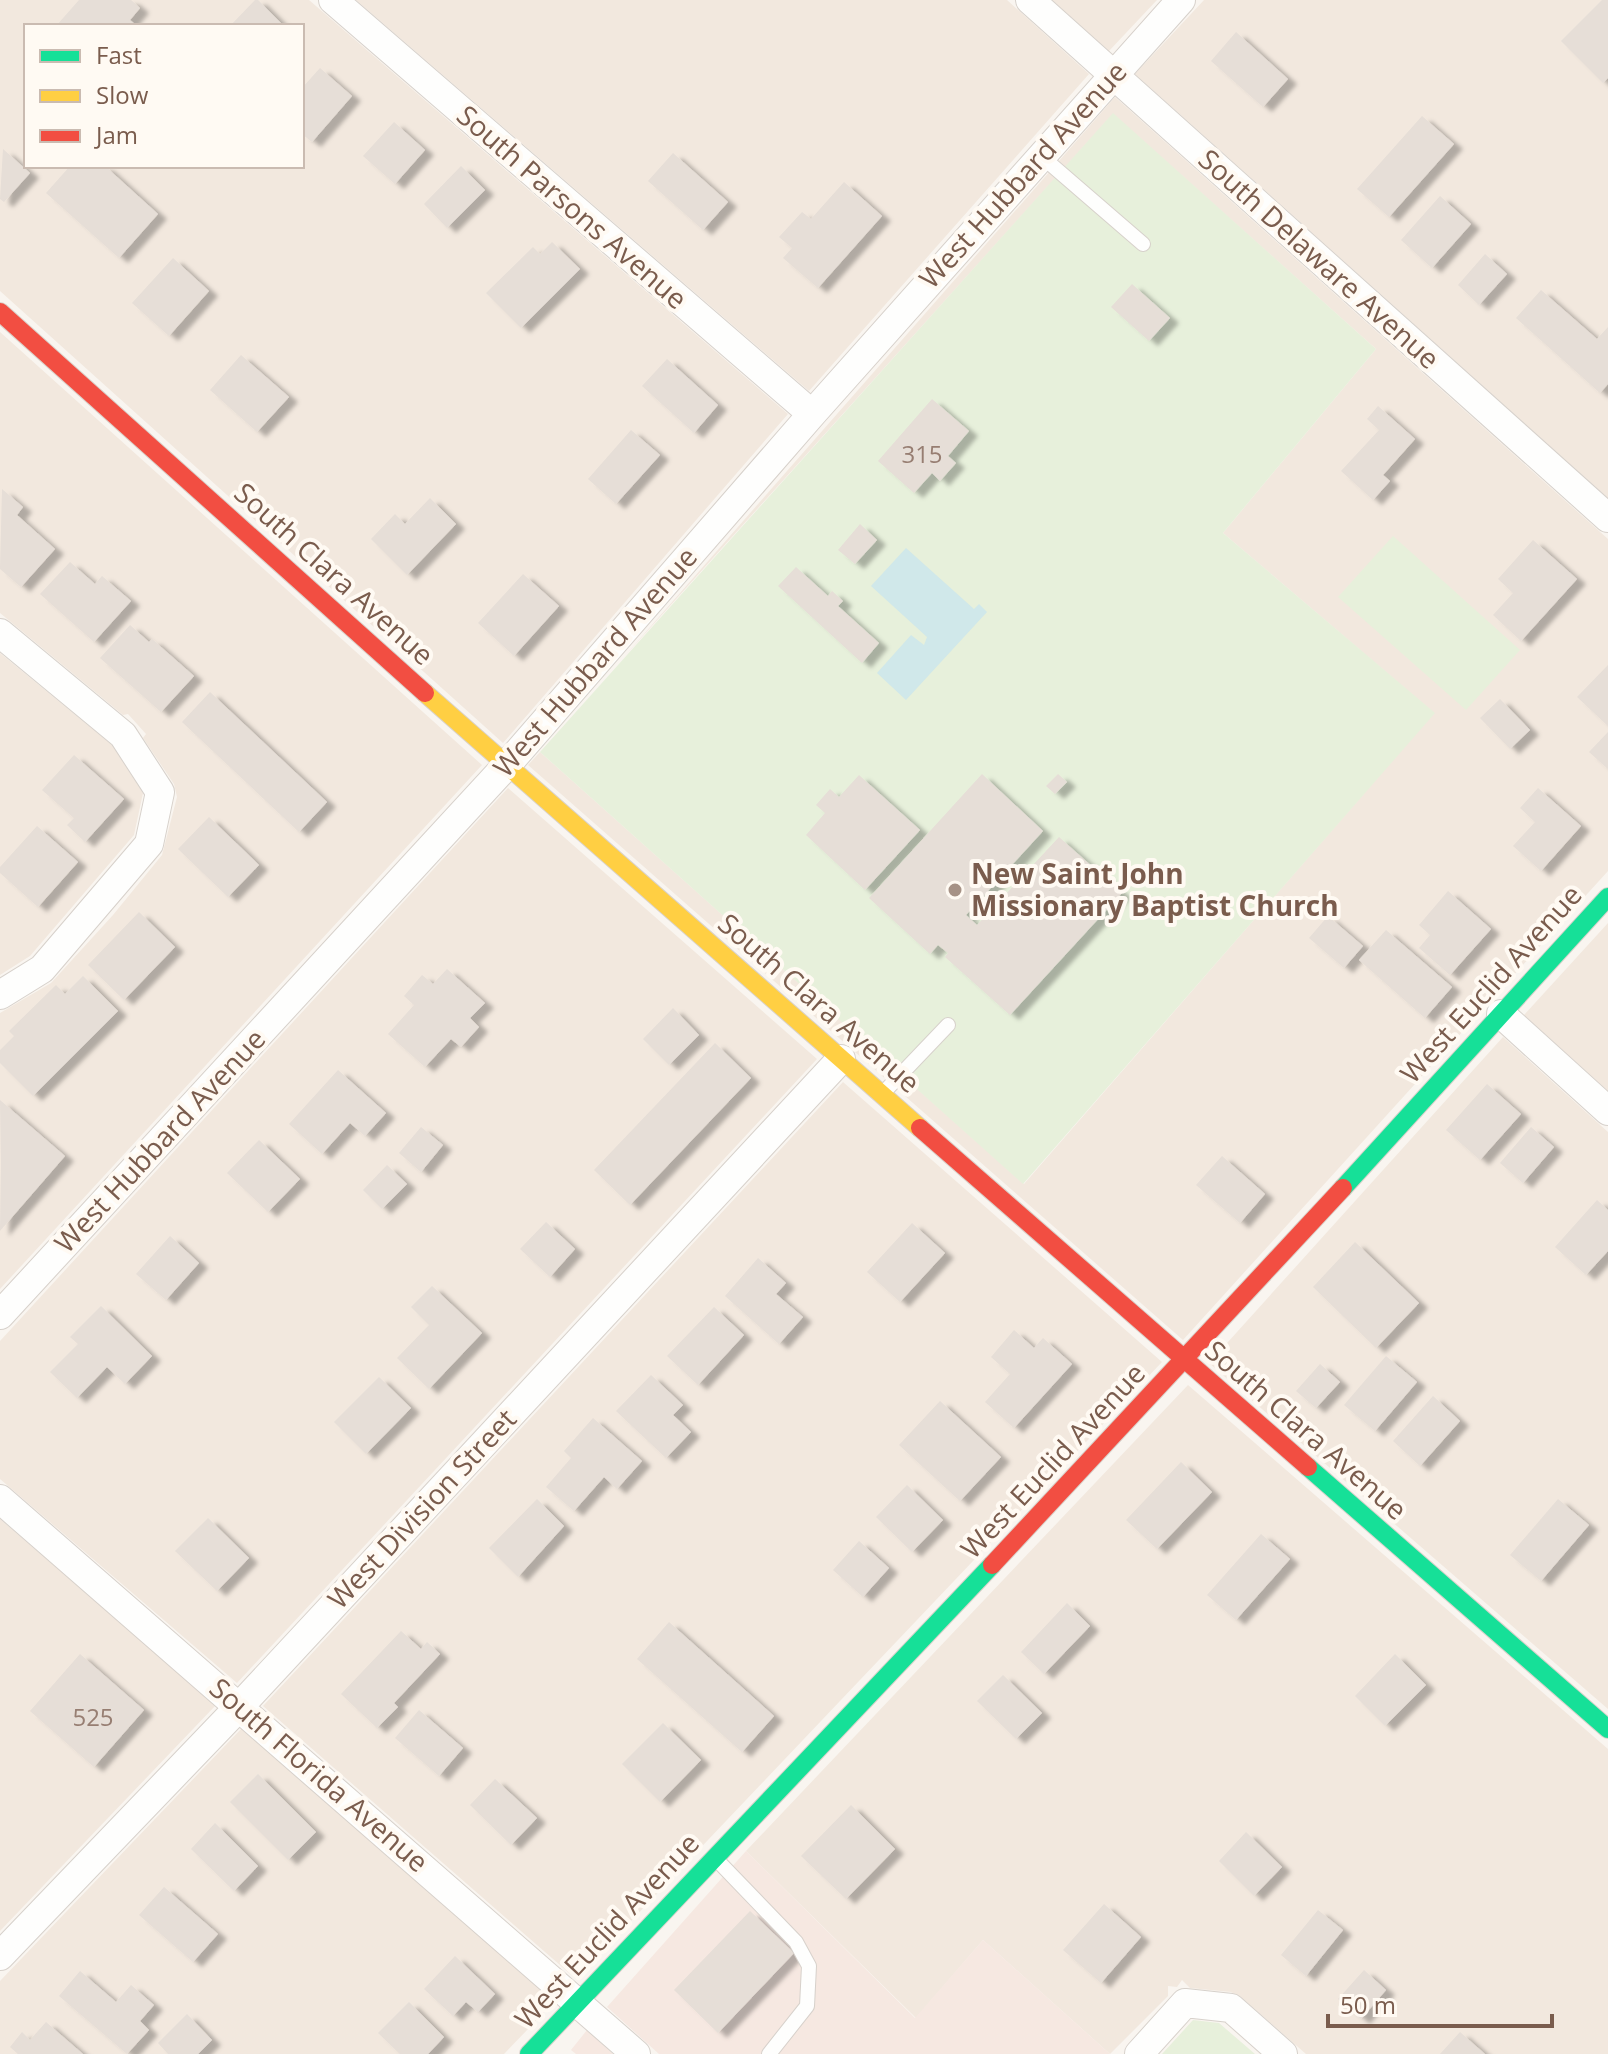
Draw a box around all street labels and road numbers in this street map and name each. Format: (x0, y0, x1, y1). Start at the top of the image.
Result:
street label: West Hubbard Avenue (910, 53, 1134, 296)
street label: South Parsons Avenue (450, 96, 696, 317)
street label: South Delaware Avenue (1191, 140, 1448, 377)
street label: South Clara Avenue (227, 474, 442, 673)
street label: West Hubbard Avenue (484, 538, 705, 784)
street label: West Euclid Avenue (1391, 876, 1589, 1091)
street label: South Clara Avenue (711, 904, 929, 1101)
street label: West Hubbard Avenue (45, 1020, 273, 1260)
street label: South Clara Avenue (1198, 1331, 1416, 1528)
street label: West Euclid Avenue (952, 1354, 1153, 1566)
street label: West Division Street (319, 1400, 524, 1617)
street label: South Florida Avenue (202, 1669, 437, 1880)
street label: West Euclid Avenue (506, 1824, 707, 2036)

